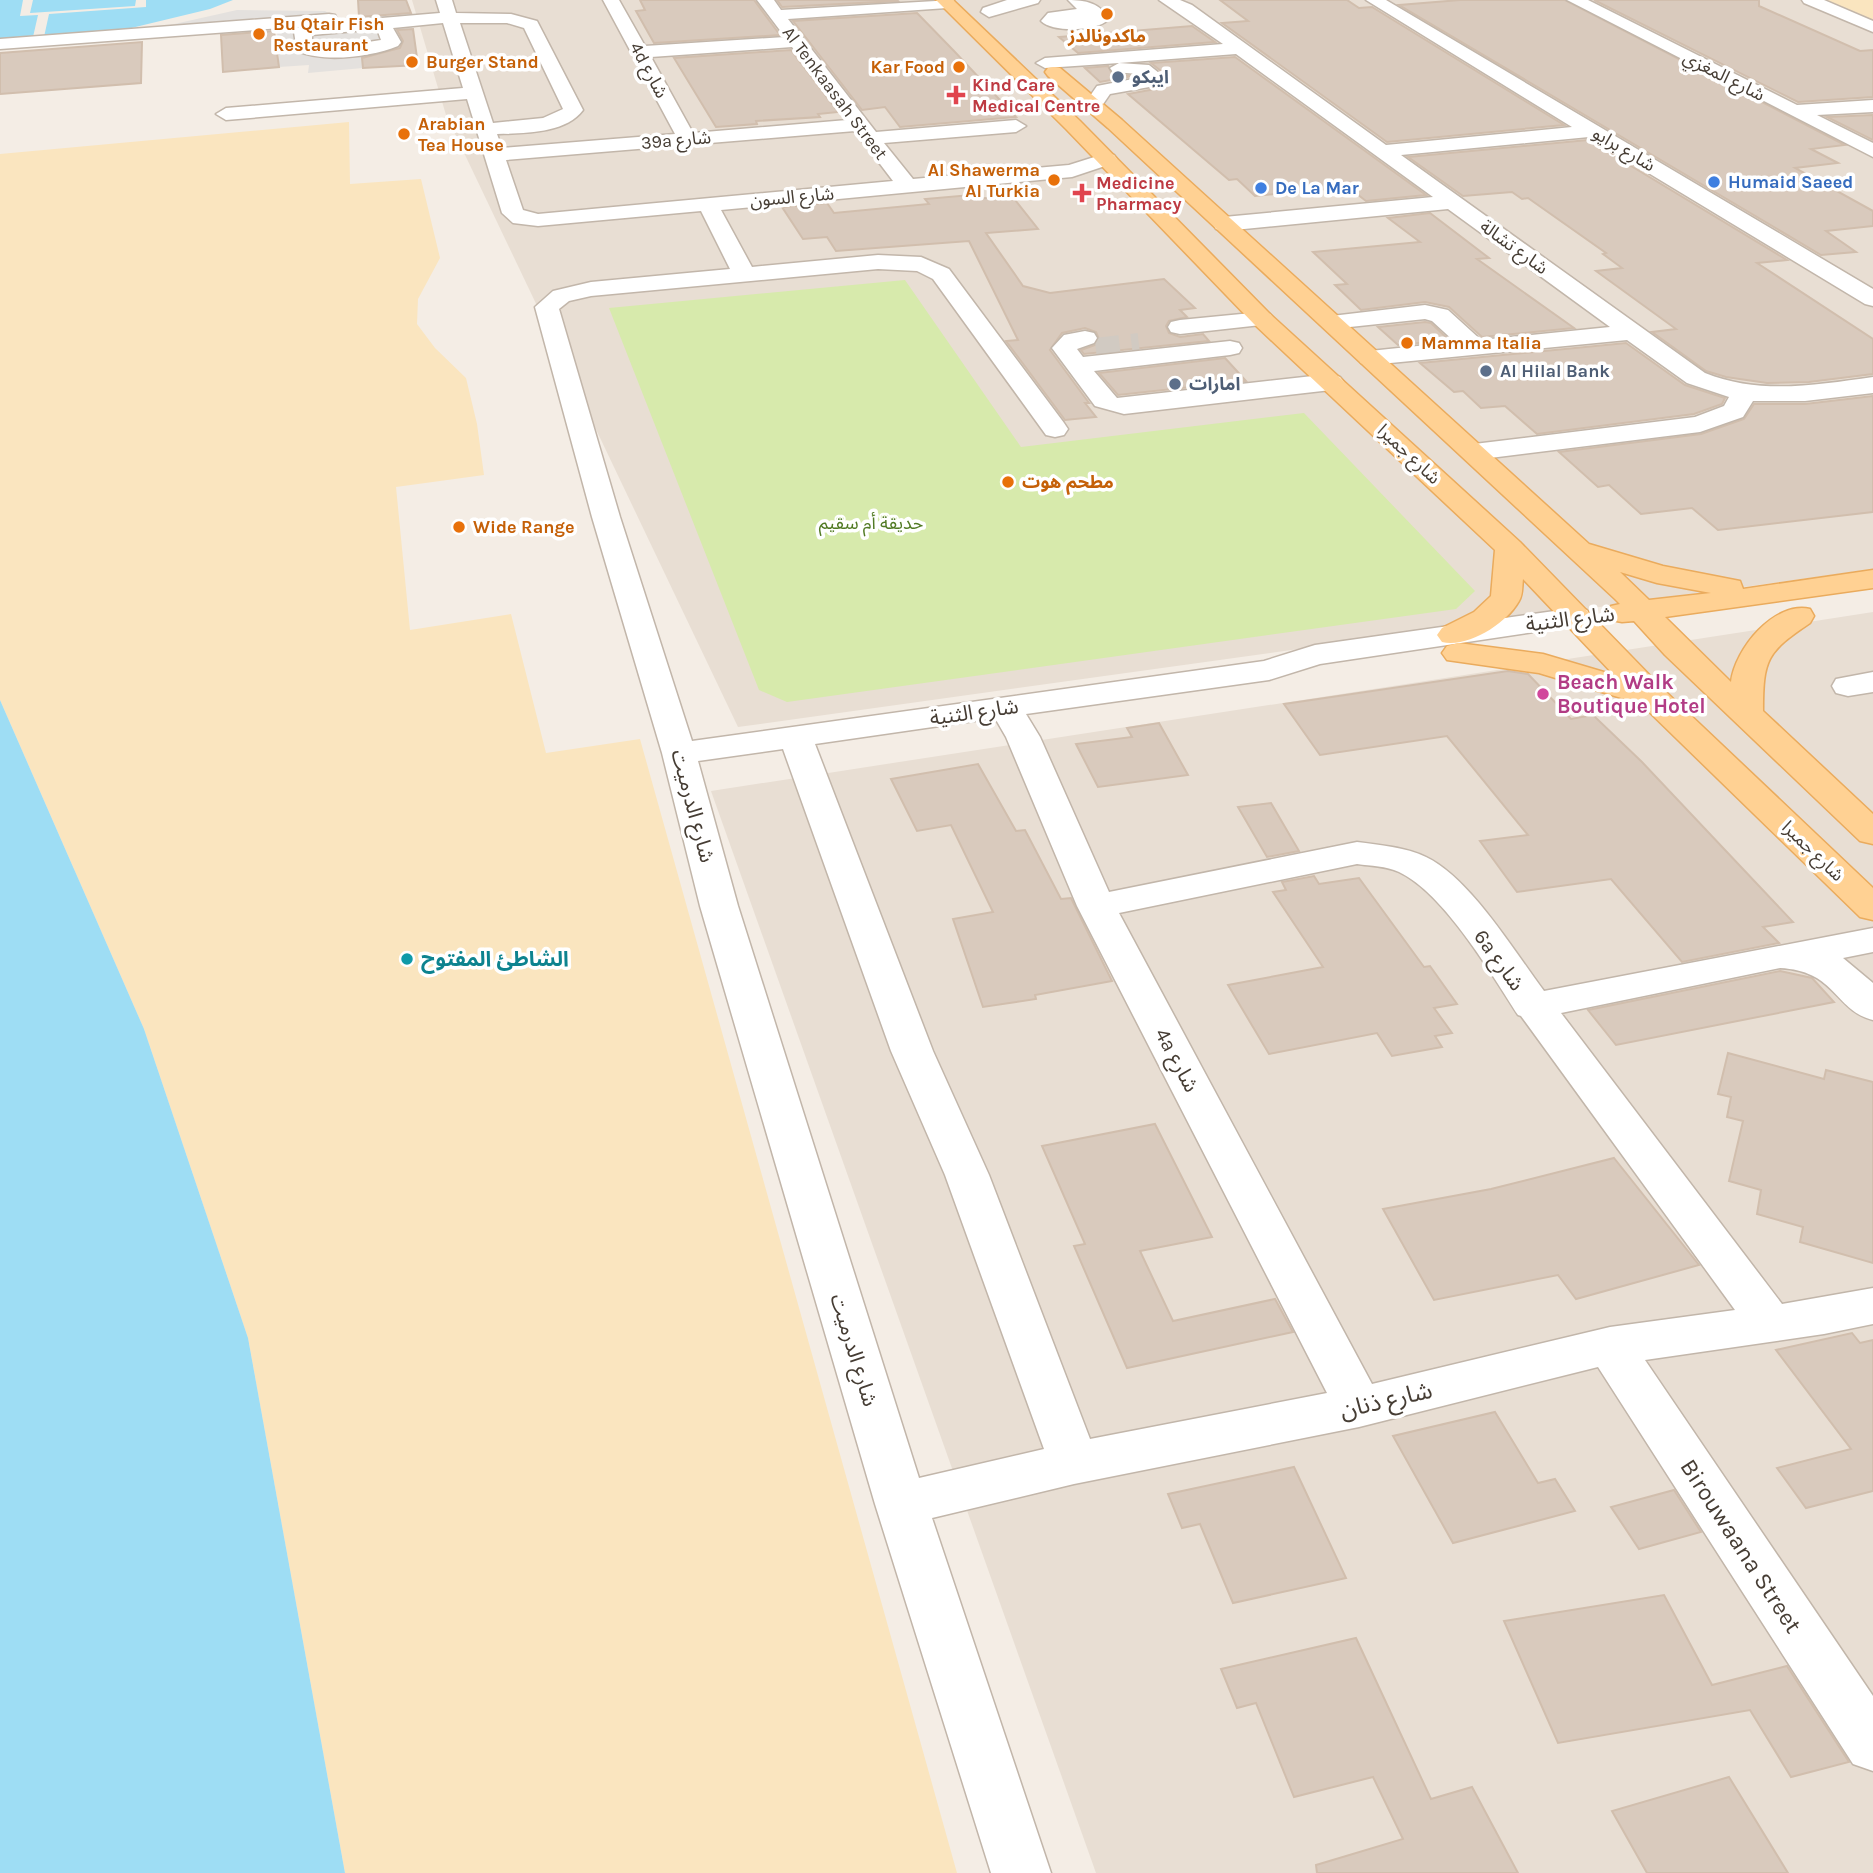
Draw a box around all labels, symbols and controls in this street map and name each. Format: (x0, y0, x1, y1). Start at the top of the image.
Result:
marker: ماكدونالدز (1099, 6, 1115, 22)
place label: Bu Qtair Fish Restaurant (273, 13, 384, 56)
street label: Al Tenkaasah Street (778, 22, 892, 164)
place label: ماكدونالدز (1067, 25, 1146, 47)
marker: Bu Qtair Fish Restaurant (251, 26, 267, 42)
street label: 4d شارع (623, 38, 673, 103)
street label: شارع المغزي (1678, 46, 1769, 109)
place label: Burger Stand (426, 51, 539, 73)
marker: Burger Stand (404, 54, 420, 70)
place label: Kar Food (870, 56, 945, 78)
marker: Kar Food (951, 59, 967, 75)
place label: ايبكو (1132, 66, 1169, 88)
marker: ايبكو (1110, 69, 1126, 85)
place label: Kind Care Medical Centre (972, 74, 1100, 117)
marker: Kind Care Medical Centre (946, 85, 966, 105)
place label: Arabian Tea House (418, 113, 504, 156)
street label: شارع برايو (1587, 122, 1659, 179)
marker: Arabian Tea House (396, 126, 412, 142)
street label: 39a شارع (640, 126, 712, 157)
place label: Al Shawerma Al Turkia (928, 159, 1040, 202)
place label: Humaid Saeed (1728, 171, 1853, 193)
marker: Al Shawerma Al Turkia (1046, 172, 1062, 188)
place label: Medicine Pharmacy (1096, 172, 1181, 215)
marker: Humaid Saeed (1706, 174, 1722, 190)
place label: De La Mar (1275, 177, 1359, 199)
marker: De La Mar (1253, 180, 1269, 196)
street label: شارع السون (749, 182, 835, 215)
marker: Medicine Pharmacy (1074, 185, 1090, 201)
street label: شارع تشالة (1474, 215, 1552, 281)
place label: Mamma Italia (1421, 332, 1542, 354)
marker: Mamma Italia (1399, 335, 1415, 351)
place label: Al Hilal Bank (1500, 360, 1610, 382)
marker: Al Hilal Bank (1478, 363, 1494, 379)
place label: امارات (1189, 373, 1240, 395)
marker: امارات (1167, 376, 1183, 392)
street label: شارع جميرا (1371, 419, 1445, 491)
place label: مطحم هوت (1022, 471, 1114, 495)
marker: مطحم هوت (1000, 474, 1016, 490)
park label: حديقة أم سقيم (819, 512, 923, 537)
place label: Wide Range (473, 516, 574, 538)
marker: Wide Range (451, 519, 467, 535)
street label: شارع الثنية (1524, 602, 1616, 639)
place label: Beach Walk Boutique Hotel (1557, 670, 1706, 719)
marker: Beach Walk Boutique Hotel (1535, 686, 1551, 702)
street label: شارع الثنية (928, 694, 1020, 733)
street label: شارع الدرميت (663, 747, 720, 866)
street label: شارع جميرا (1775, 816, 1849, 888)
street label: 6a شارع (1466, 925, 1529, 997)
place label: الشاطئ المفتوح (421, 947, 569, 974)
marker: الشاطئ المفتوح (399, 951, 415, 967)
street label: 4a شارع (1148, 1024, 1204, 1098)
street label: شارع الدرميت (823, 1291, 882, 1410)
street label: شارع ذنان (1337, 1376, 1436, 1427)
street label: Birouwaana Street (1674, 1454, 1808, 1638)

